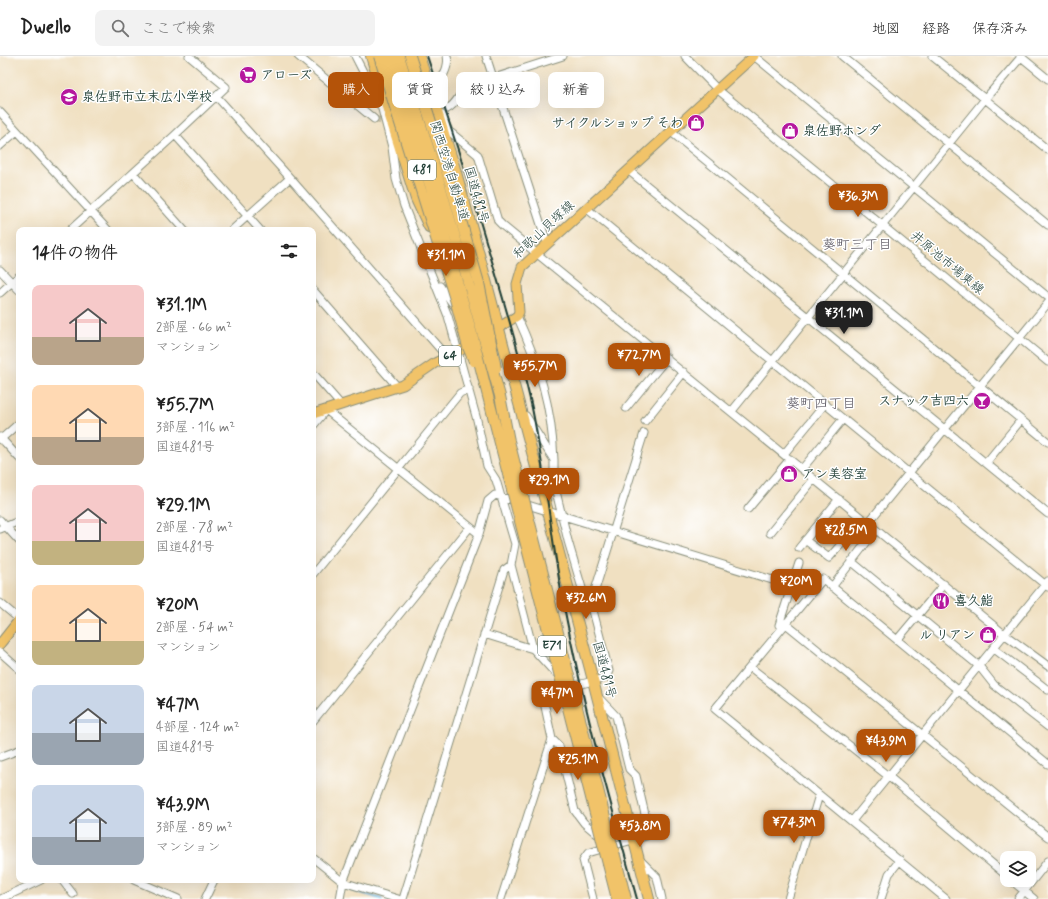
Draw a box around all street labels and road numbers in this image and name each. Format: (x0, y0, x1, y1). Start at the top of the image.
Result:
street label: 関西空港自動車道 (426, 119, 472, 223)
road number: 481 (408, 160, 436, 180)
street label: 国道481号 (460, 164, 492, 226)
street label: 和歌山貝塚線 (510, 197, 579, 263)
street label: 井原池市場東線 (907, 227, 988, 299)
road number: 64 (439, 346, 461, 366)
road number: E71 (538, 636, 566, 656)
street label: 国道481号 (588, 639, 620, 701)

